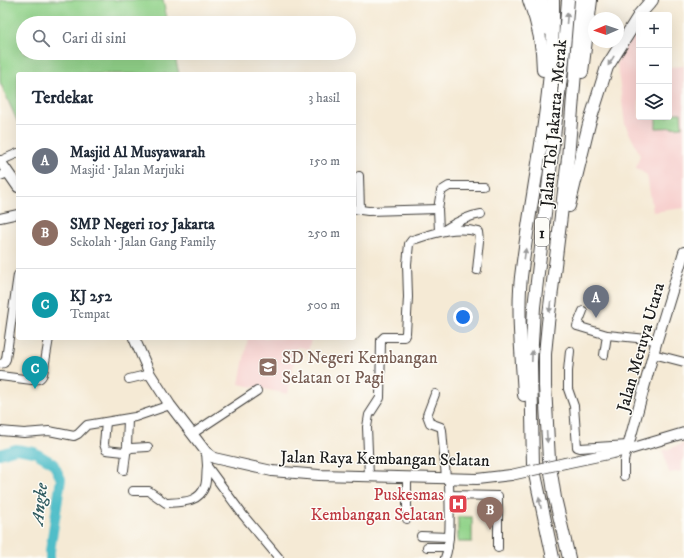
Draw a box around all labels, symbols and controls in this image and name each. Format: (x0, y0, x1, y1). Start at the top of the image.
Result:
one-way arrow (563, 12, 570, 24)
north arrow (588, 12, 624, 48)
map controls (636, 12, 672, 120)
button: + (636, 12, 672, 48)
search box (16, 16, 356, 60)
icon: search (30, 27, 52, 49)
text: Cari di sini (62, 29, 126, 48)
street label: Jalan Tol Jakarta–Merak (536, 38, 572, 210)
button: − (636, 48, 672, 84)
one-way arrow (607, 56, 615, 66)
button: layers (636, 84, 672, 120)
text: Terdekat (32, 87, 93, 109)
text: 3 hasil (308, 90, 340, 106)
text: Masjid Al Musyawarah (70, 143, 205, 162)
text: A (41, 153, 49, 169)
text: 150 m (309, 153, 340, 169)
text: Masjid · Jalan Marjuki (70, 162, 184, 178)
text: SMP Negeri 105 Jakarta (70, 215, 215, 234)
road number: 1 (535, 218, 549, 246)
text: B (41, 225, 49, 241)
text: 250 m (308, 225, 340, 241)
text: Sekolah · Jalan Gang Family (70, 234, 216, 250)
one-way arrow (522, 248, 528, 260)
street label: Jalan Meruya Utara (611, 279, 670, 416)
pin: A (583, 285, 609, 318)
text: KJ 252 (70, 287, 112, 306)
text: C (41, 297, 49, 313)
text: 500 m (307, 297, 340, 313)
one-way arrow (546, 301, 553, 313)
text: Tempat (70, 306, 110, 322)
your location (453, 307, 473, 327)
place label: SD Negeri Kembangan Selatan 01 Pagi (282, 347, 438, 389)
one-way arrow (528, 350, 535, 362)
pin: C (22, 356, 48, 389)
school or university icon: SD Negeri Kembangan Selatan 01 Pagi (257, 356, 279, 378)
one-way arrow (544, 431, 551, 443)
street label: Jalan Raya Kembangan Selatan (278, 446, 490, 472)
water label: Angke (27, 481, 53, 528)
place label: Puskesmas Kembangan Selatan (311, 484, 444, 526)
hospital icon: Puskesmas Kembangan Selatan (447, 493, 469, 515)
pin: B (477, 497, 503, 530)
one-way arrow (537, 497, 543, 509)

